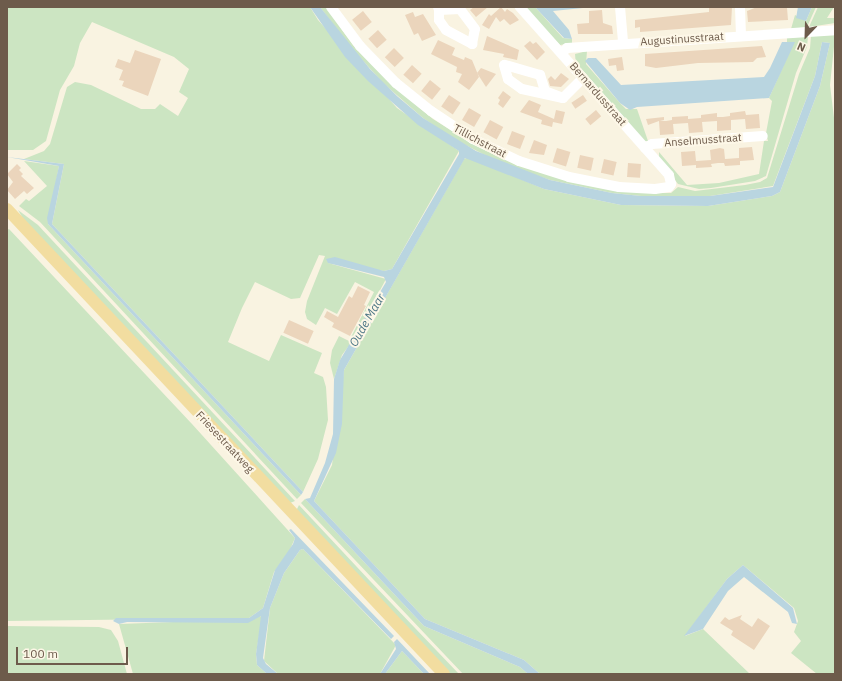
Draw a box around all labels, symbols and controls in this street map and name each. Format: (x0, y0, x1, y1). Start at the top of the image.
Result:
north arrow (786, 16, 826, 56)
street label: Augustinusstraat (640, 29, 724, 49)
text: N (795, 39, 808, 55)
street label: Bernardusstraat (567, 59, 629, 129)
street label: Tillichstraat (451, 122, 509, 160)
street label: Anselmusstraat (664, 131, 742, 149)
water label: Oude Maar (346, 291, 388, 349)
street label: Friesestraatweg (193, 409, 257, 475)
scale bar (18, 639, 130, 665)
text: 100 m (23, 646, 58, 661)

